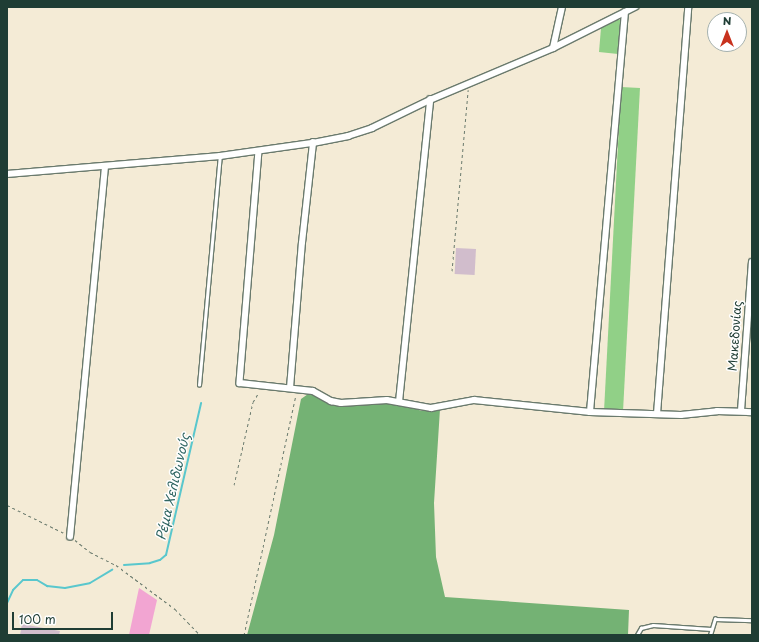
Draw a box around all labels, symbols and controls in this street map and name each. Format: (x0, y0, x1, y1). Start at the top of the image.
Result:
north arrow (707, 12, 747, 52)
text: N (723, 12, 731, 29)
street label: Μακεδονίας (725, 300, 745, 372)
water label: Ρέμα Χελιδωνούς (153, 432, 193, 542)
scale bar (14, 604, 115, 630)
text: 100 m (19, 610, 56, 628)

